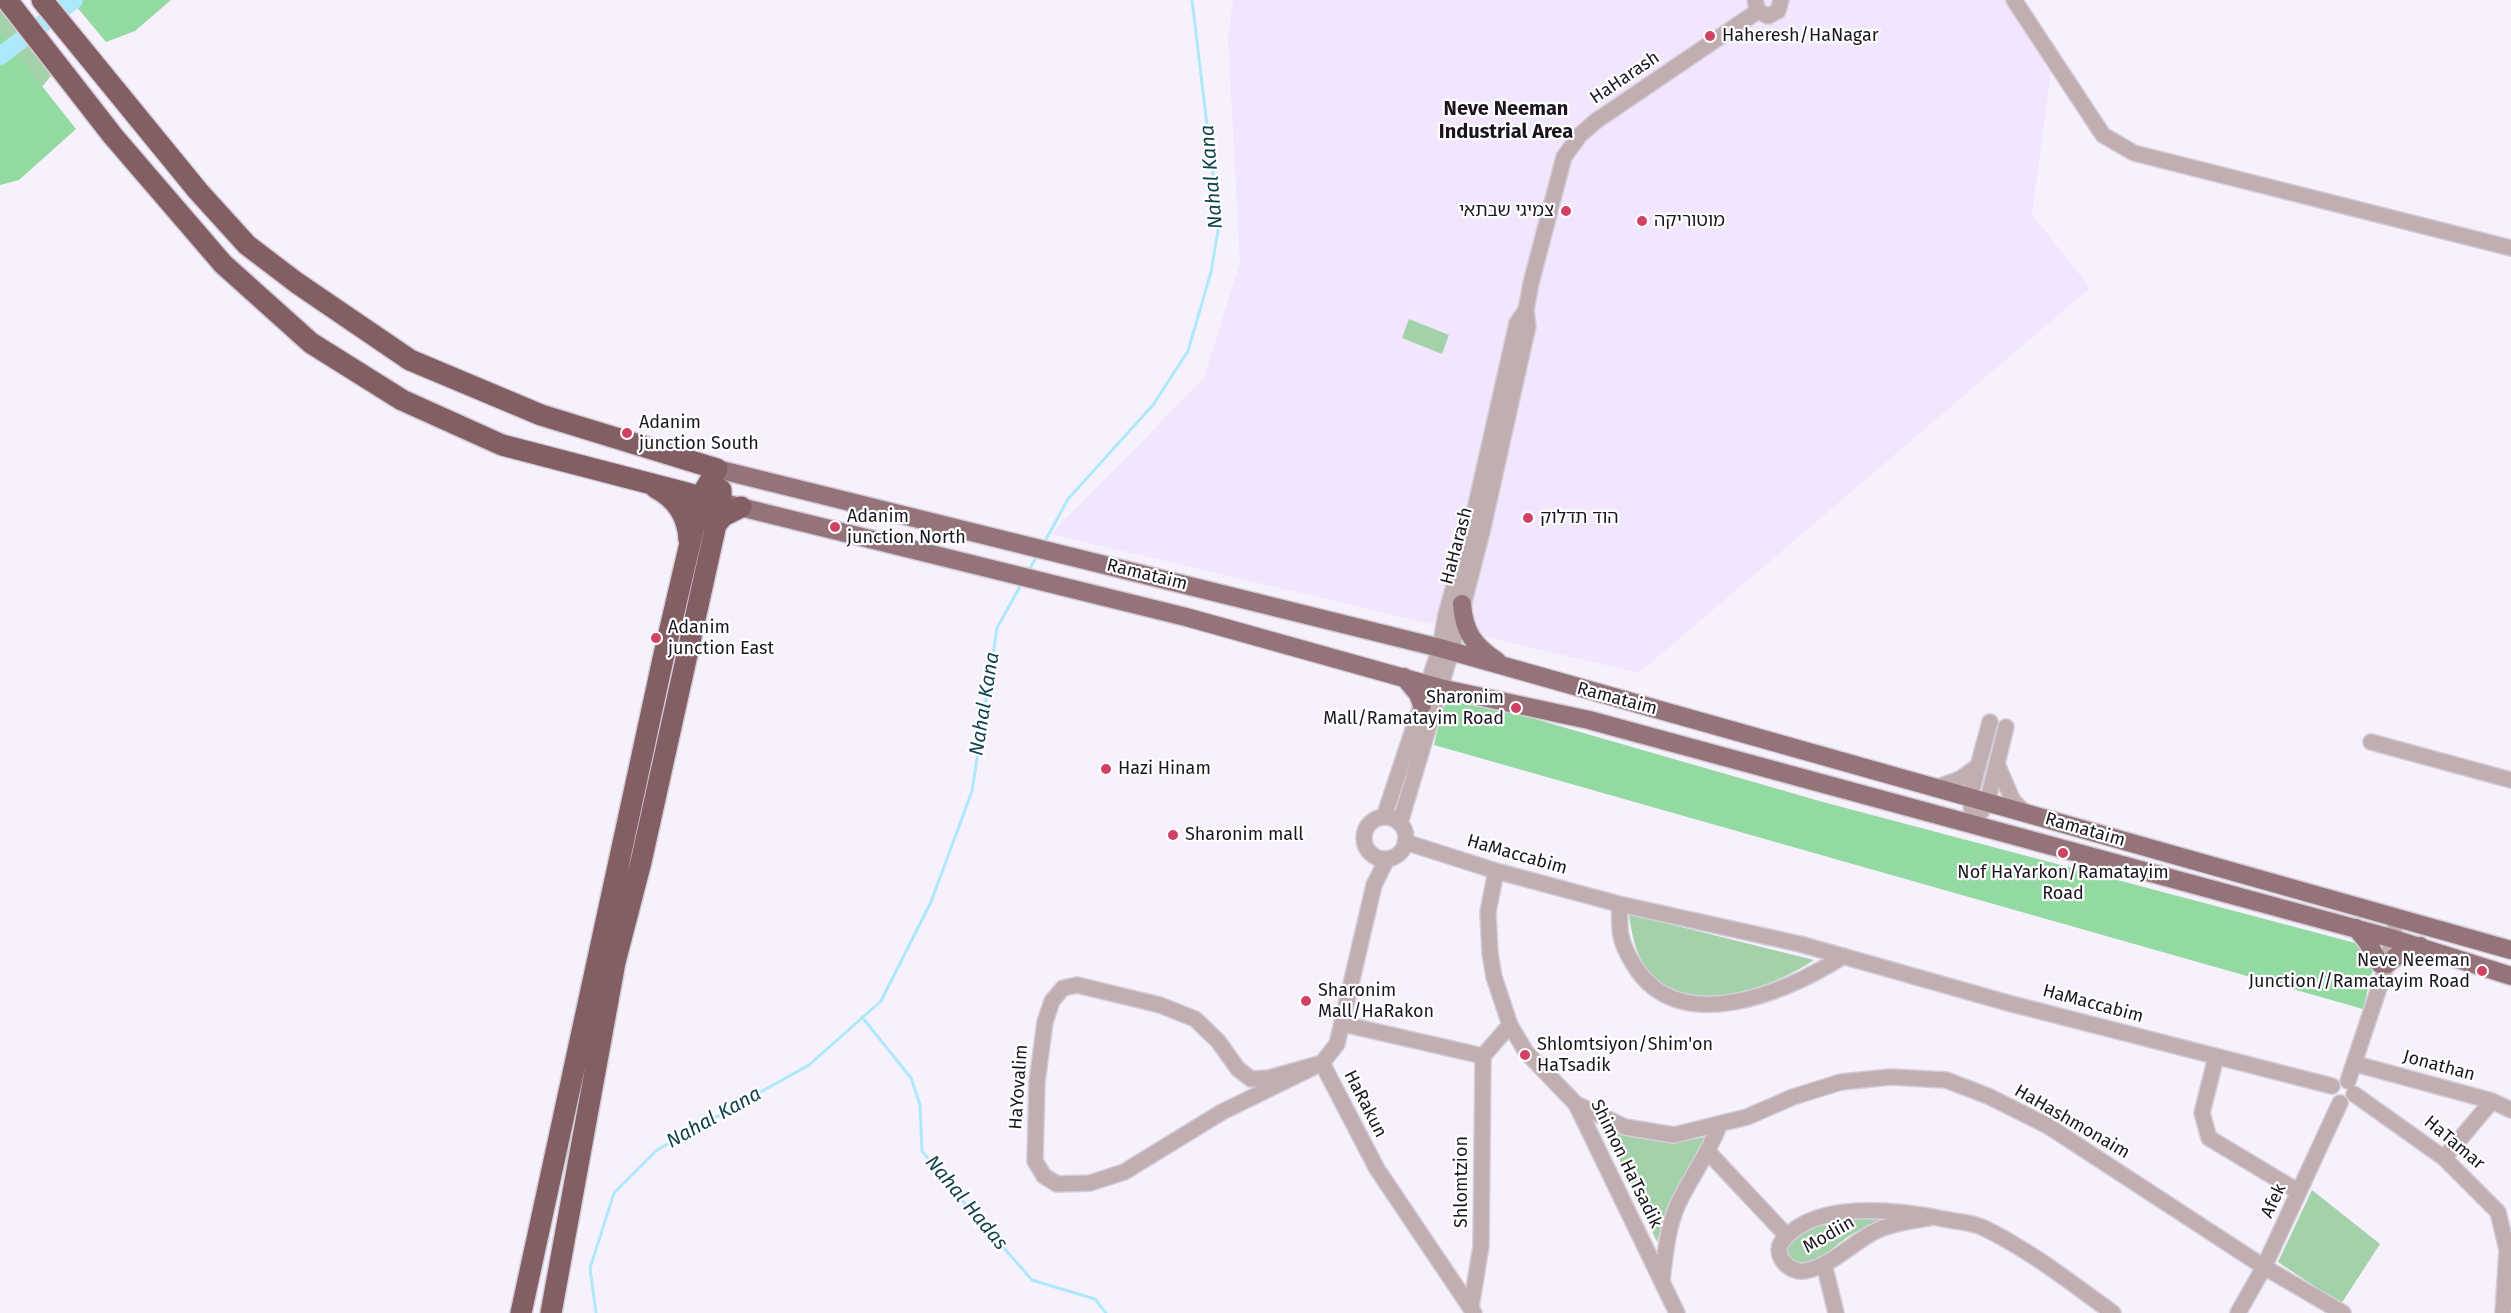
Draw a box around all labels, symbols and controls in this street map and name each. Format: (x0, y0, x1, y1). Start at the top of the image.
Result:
place label: Haheresh/HaNagar (1722, 25, 1879, 47)
marker: Haheresh/HaNagar (1703, 29, 1717, 43)
street label: HaHarash (1586, 47, 1664, 109)
district label: Neve Neeman Industrial Area (1439, 97, 1573, 144)
water label: Nahal Kana (1195, 124, 1229, 230)
place label: צמיגי שבתאי (1459, 200, 1554, 222)
marker: צמיגי שבתאי (1559, 204, 1573, 218)
place label: מוטוריקה (1654, 210, 1725, 232)
marker: מוטוריקה (1635, 214, 1649, 228)
place label: Adanim junction South (639, 412, 759, 454)
marker: Adanim junction South (620, 426, 634, 440)
street label: HaHarash (1436, 505, 1478, 587)
place label: Adanim junction North (847, 506, 966, 548)
place label: הוד תדלוק (1540, 507, 1619, 529)
marker: הוד תדלוק (1521, 511, 1535, 525)
marker: Adanim junction North (828, 520, 842, 534)
street label: Ramataim (1104, 555, 1190, 595)
place label: Adanim junction East (668, 617, 774, 660)
marker: Adanim junction East (649, 631, 663, 645)
water label: Nahal Kana (965, 650, 1005, 758)
street label: Ramataim (1574, 678, 1660, 720)
place label: Sharonim Mall/Ramatayim Road (1323, 687, 1504, 730)
marker: Sharonim Mall/Ramatayim Road (1509, 701, 1523, 715)
place label: Hazi Hinam (1118, 758, 1211, 780)
marker: Hazi Hinam (1099, 762, 1113, 776)
street label: Ramataim (2042, 808, 2128, 852)
place label: Sharonim mall (1185, 824, 1303, 846)
marker: Sharonim mall (1166, 828, 1180, 842)
street label: HaMaccabim (1464, 830, 1570, 880)
marker: Nof HaYarkon/Ramatayim Road (2056, 846, 2070, 860)
place label: Nof HaYarkon/Ramatayim Road (1957, 862, 2169, 904)
place label: Neve Neeman Junction//Ramatayim Road (2248, 950, 2470, 992)
marker: Neve Neeman Junction//Ramatayim Road (2475, 964, 2489, 978)
place label: Sharonim Mall/HaRakon (1318, 980, 1434, 1022)
street label: HaMaccabim (2040, 980, 2146, 1028)
marker: Sharonim Mall/HaRakon (1299, 994, 1313, 1008)
place label: Shlomtsiyon/Shim'on HaTsadik (1537, 1034, 1713, 1076)
street label: HaYovalim (1005, 1044, 1033, 1130)
street label: Jonathan (2401, 1046, 2477, 1086)
marker: Shlomtsiyon/Shim'on HaTsadik (1518, 1048, 1532, 1062)
street label: HaRakun (1339, 1067, 1391, 1141)
street label: HaHashmonaim (2010, 1080, 2134, 1164)
water label: Nahal Kana (662, 1082, 766, 1154)
street label: Shimon HaTsadik (1586, 1096, 1666, 1232)
street label: HaTamar (2419, 1111, 2489, 1175)
street label: Shlomtzion (1451, 1136, 1473, 1228)
water label: Nahal Hadas (920, 1151, 1012, 1255)
street label: Afek (2257, 1180, 2291, 1222)
street label: Modiin (1799, 1212, 1859, 1258)

